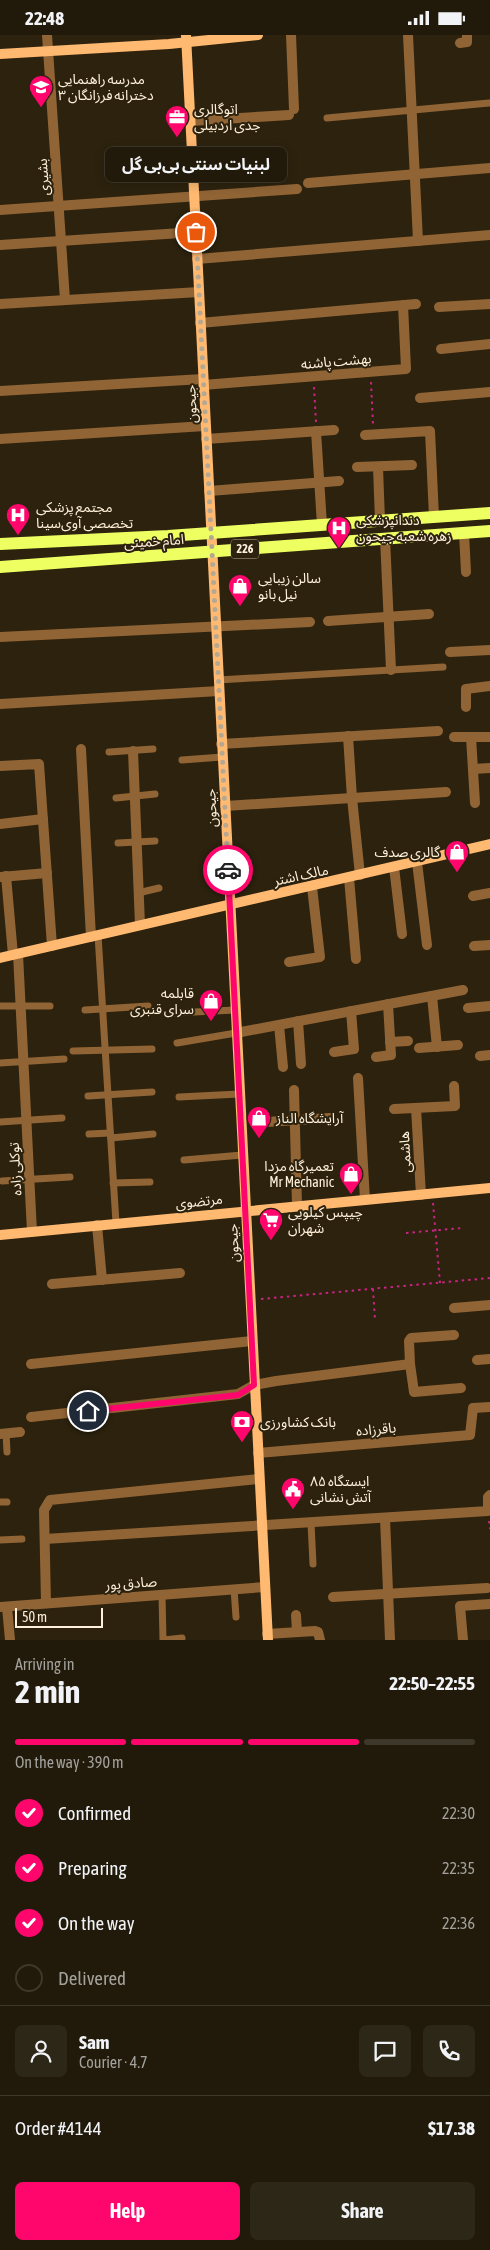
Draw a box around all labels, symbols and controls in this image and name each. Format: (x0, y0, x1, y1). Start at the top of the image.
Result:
text: 22:48 (25, 7, 64, 29)
place label: مدرسه راهنمایی دخترانه فرزانگان ۳ (58, 71, 154, 104)
school or university icon: مدرسه راهنمایی دخترانه فرزانگان ۳ (28, 74, 54, 108)
place label: اتوگالری جدی اردبیلی (194, 101, 260, 134)
office icon: اتوگالری جدی اردبیلی (164, 104, 190, 138)
callout: لبنیات سنتی بی‌بی گل (105, 147, 287, 182)
text: لبنیات سنتی بی‌بی گل (122, 155, 270, 173)
street label: بشیری (34, 158, 53, 196)
pin (175, 211, 217, 253)
icon: bag (182, 218, 210, 246)
street label: بهشت پاشنه (300, 350, 372, 374)
street label: جیحون (182, 384, 201, 424)
place label: مجتمع پزشکی تخصصی آوی‌سینا (36, 499, 133, 532)
hospital icon: مجتمع پزشکی تخصصی آوی‌سینا (5, 502, 31, 536)
place label: دندانپزشکی زهره شعبه جیحون (356, 512, 452, 545)
hospital icon: دندانپزشکی زهره شعبه جیحون (326, 515, 352, 549)
street label: امام خمینی (123, 531, 185, 554)
road number: 226 (231, 539, 259, 559)
place label: سالن زیبایی نیل بانو (258, 570, 321, 603)
shop icon: سالن زیبایی نیل بانو (227, 573, 253, 607)
street label: جیحون (202, 788, 221, 828)
shop icon: گالری صدف (444, 839, 470, 873)
place label: گالری صدف (375, 844, 440, 861)
courier (203, 845, 253, 895)
icon: car (214, 856, 242, 884)
street label: مالک اشتر (271, 861, 330, 890)
place label: قابلمه سرای قنبری (130, 985, 194, 1018)
shop icon: قابلمه سرای قنبری (198, 988, 224, 1022)
shop icon: آرایشگاه الناز (246, 1105, 272, 1139)
place label: آرایشگاه الناز (275, 1110, 344, 1127)
street label: هاشمی (396, 1131, 415, 1173)
street label: توکلی زاده (6, 1142, 25, 1196)
place label: تعمیرگاه مزدا Mr Mechanic (264, 1158, 335, 1190)
shop icon: تعمیرگاه مزدا Mr Mechanic (338, 1161, 364, 1195)
street label: مرتضوی (175, 1191, 223, 1212)
place label: چیپس کیلویی شهران (288, 1204, 363, 1237)
supermarket icon: چیپس کیلویی شهران (258, 1207, 284, 1241)
street label: جیحون (224, 1223, 243, 1263)
pin (67, 1390, 109, 1432)
icon: home (74, 1397, 102, 1425)
bank icon: بانک کشاورزی (229, 1409, 255, 1443)
place label: بانک کشاورزی (260, 1414, 336, 1431)
street label: باقرزاده (355, 1419, 397, 1440)
place label: ایستگاه ۸۵ آتش نشانی (310, 1473, 372, 1506)
public building icon: ایستگاه ۸۵ آتش نشانی (280, 1476, 306, 1510)
street label: صادق پور (103, 1573, 158, 1595)
scale bar (15, 1605, 102, 1628)
text: 50 m (22, 1609, 47, 1625)
text: Arriving in (15, 1655, 75, 1673)
text: 22:50–22:55 (389, 1672, 475, 1694)
text: 2 min (15, 1673, 80, 1710)
text: On the way · 390 m (15, 1753, 124, 1771)
icon: check (15, 1799, 43, 1827)
text: Confirmed (58, 1802, 131, 1824)
text: 22:30 (442, 1804, 475, 1822)
icon: check (15, 1854, 43, 1882)
text: Preparing (58, 1857, 127, 1879)
text: 22:35 (442, 1859, 475, 1877)
icon: check (15, 1909, 43, 1937)
text: On the way (58, 1912, 135, 1934)
text: 22:36 (442, 1914, 475, 1932)
text: Delivered (58, 1967, 126, 1989)
button: person (15, 2025, 67, 2077)
button: chat (359, 2025, 411, 2077)
button: phone (423, 2025, 475, 2077)
text: Sam (79, 2031, 110, 2053)
text: Courier · 4.7 (79, 2053, 148, 2071)
text: Order #4144 (15, 2117, 102, 2139)
text: $17.38 (428, 2117, 475, 2139)
button: Help (15, 2182, 240, 2240)
button: Share (250, 2182, 475, 2240)

